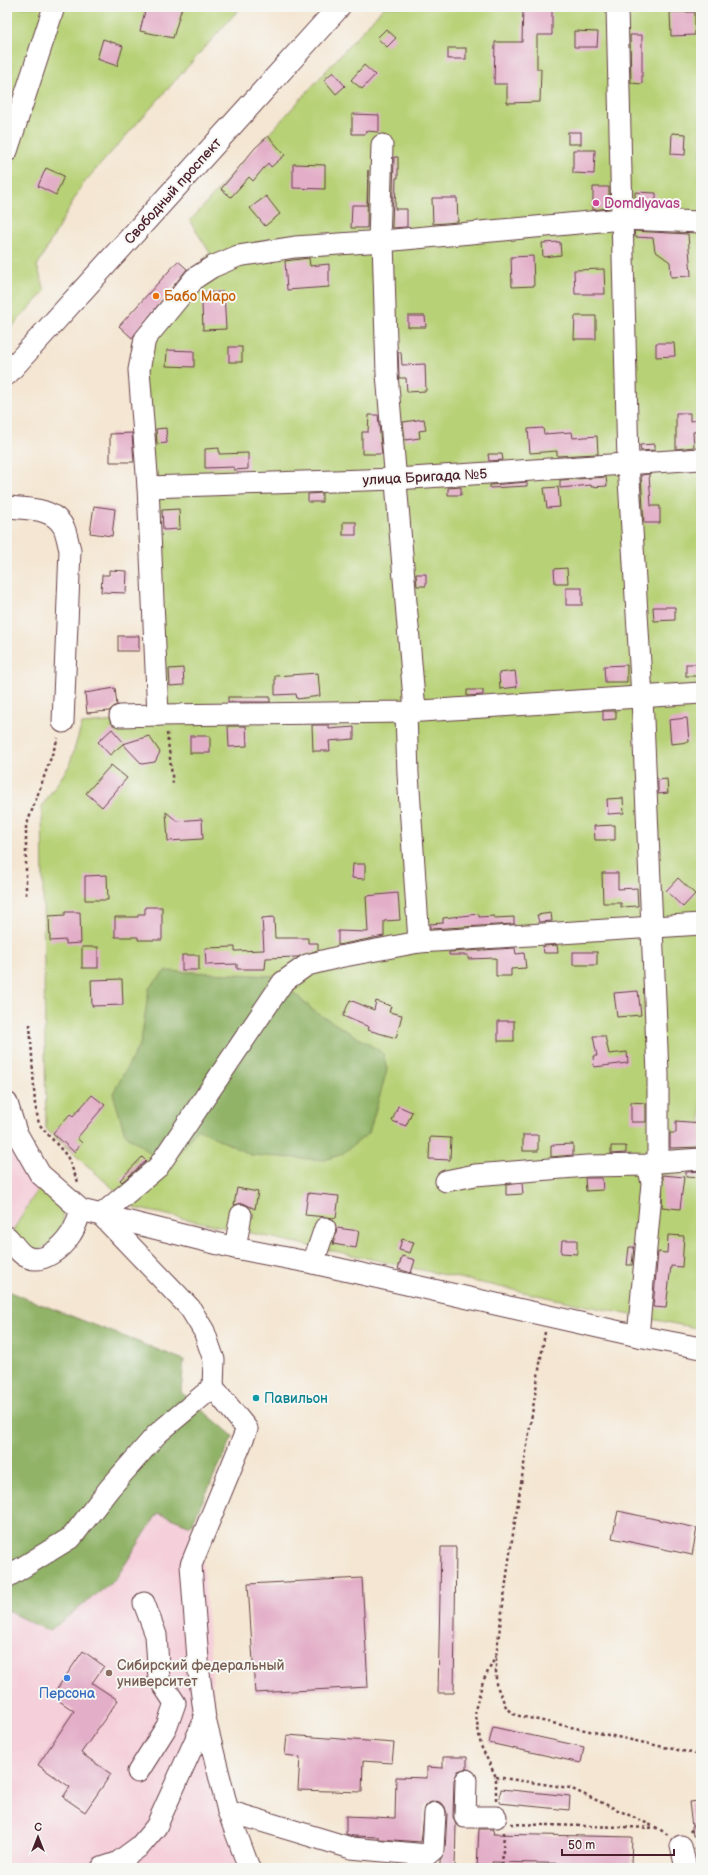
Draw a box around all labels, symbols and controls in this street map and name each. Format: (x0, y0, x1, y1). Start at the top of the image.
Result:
street label: Свободный проспект (121, 134, 225, 248)
place label: Domdlyavas (604, 195, 680, 212)
marker: Domdlyavas (591, 198, 601, 208)
place label: Бабо Маро (164, 288, 236, 305)
marker: Бабо Маро (151, 291, 161, 301)
street label: улица Бригада №5 (362, 465, 488, 489)
place label: Павильон (264, 1390, 328, 1407)
marker: Павильон (251, 1393, 261, 1403)
place label: Сибирский федеральный университет (117, 1657, 284, 1690)
marker: Сибирский федеральный университет (104, 1668, 114, 1678)
marker: Персона (62, 1673, 72, 1683)
place label: Персона (39, 1685, 96, 1702)
north arrow (18, 1817, 58, 1857)
text: С (34, 1821, 42, 1834)
scale bar (562, 1831, 674, 1857)
text: 50 m (568, 1838, 595, 1853)

